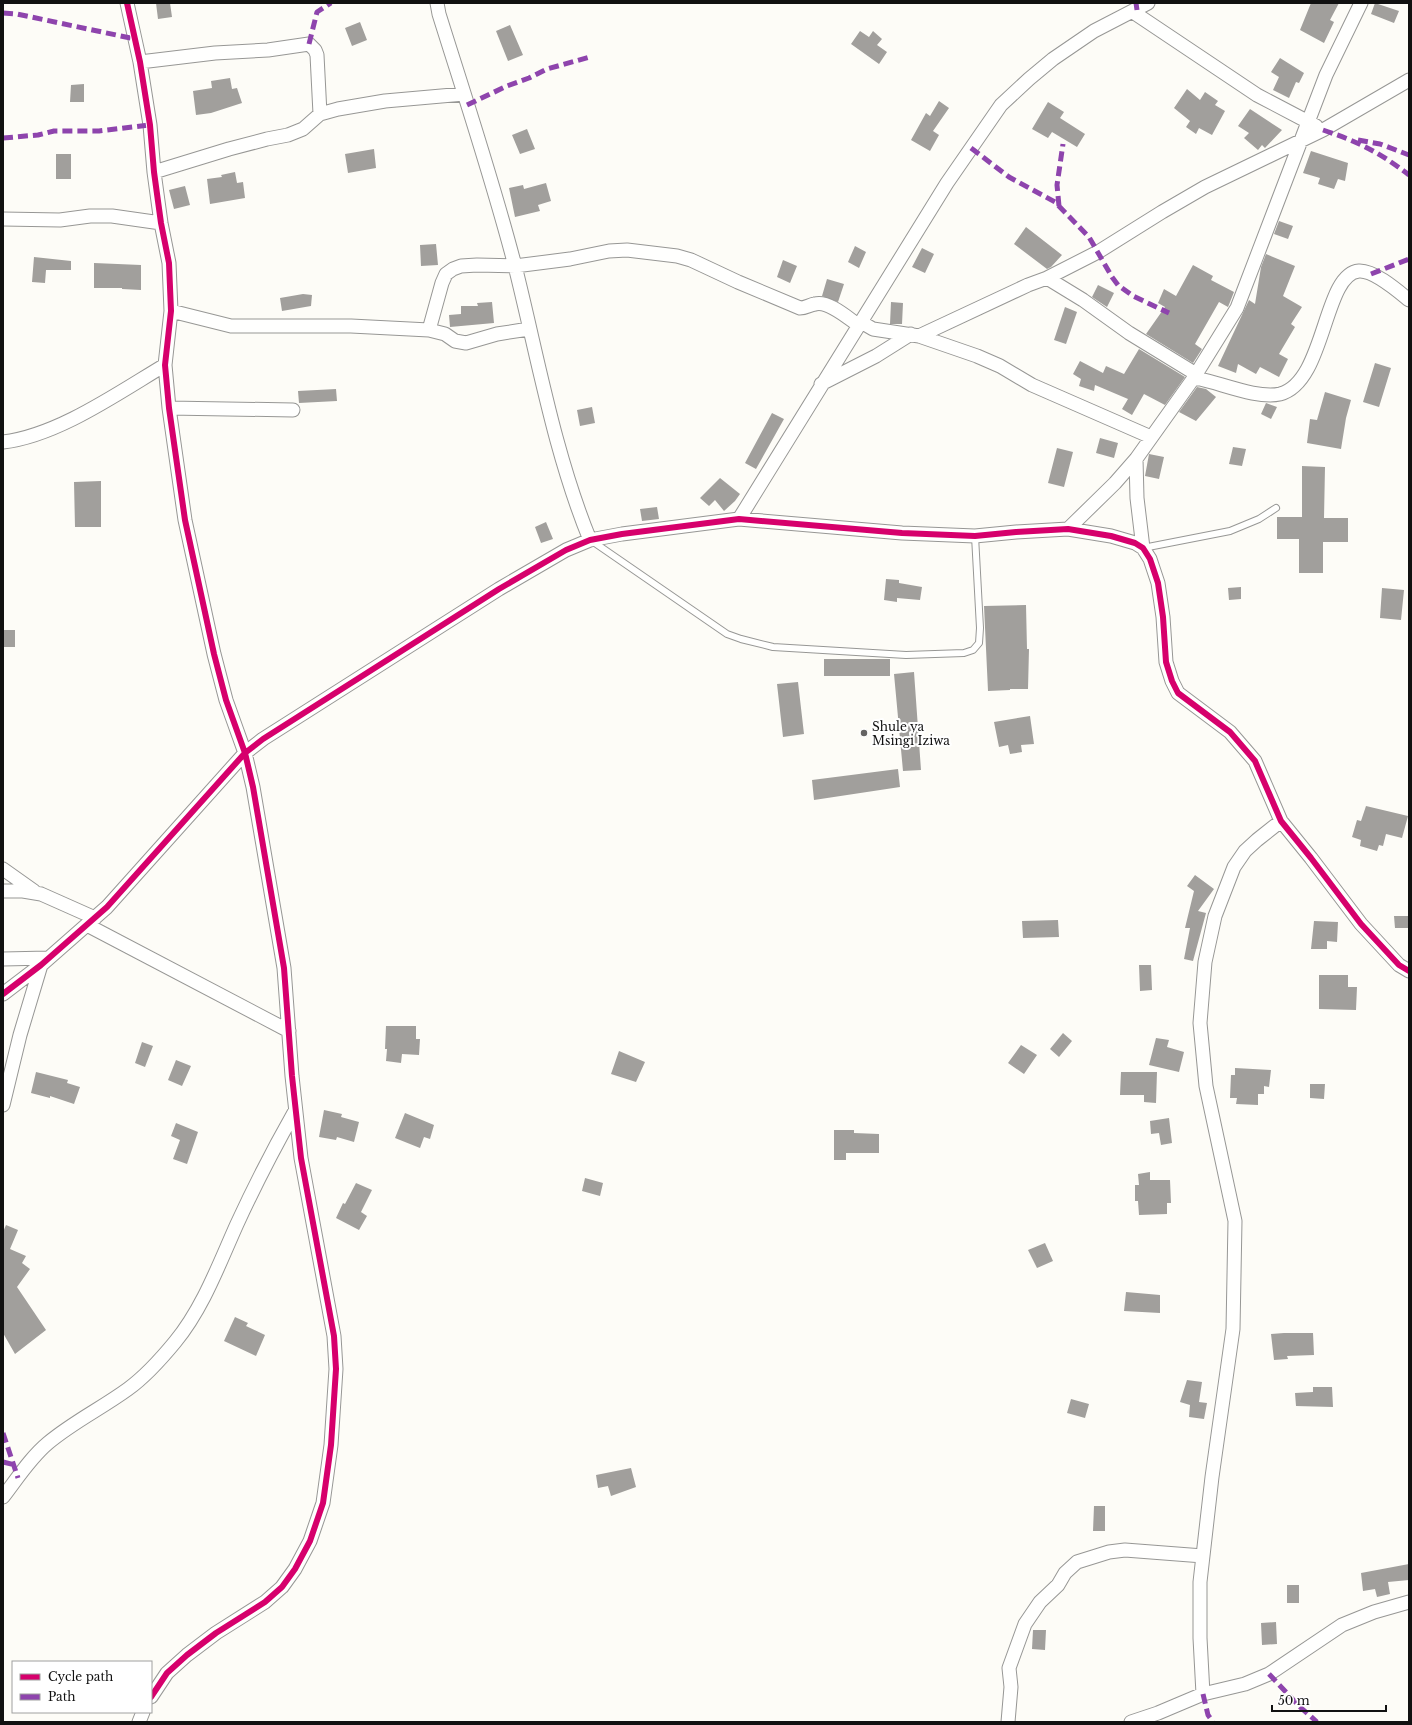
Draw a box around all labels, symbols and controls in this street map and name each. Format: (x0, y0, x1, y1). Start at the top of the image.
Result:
place label: Shule ya Msingi Iziwa (872, 719, 950, 748)
marker: Shule ya Msingi Iziwa (859, 728, 869, 738)
legend (12, 1661, 152, 1713)
text: Cycle path (48, 1669, 113, 1684)
scale bar (1272, 1687, 1386, 1713)
text: Path (48, 1689, 76, 1704)
text: 50 m (1278, 1693, 1310, 1708)

